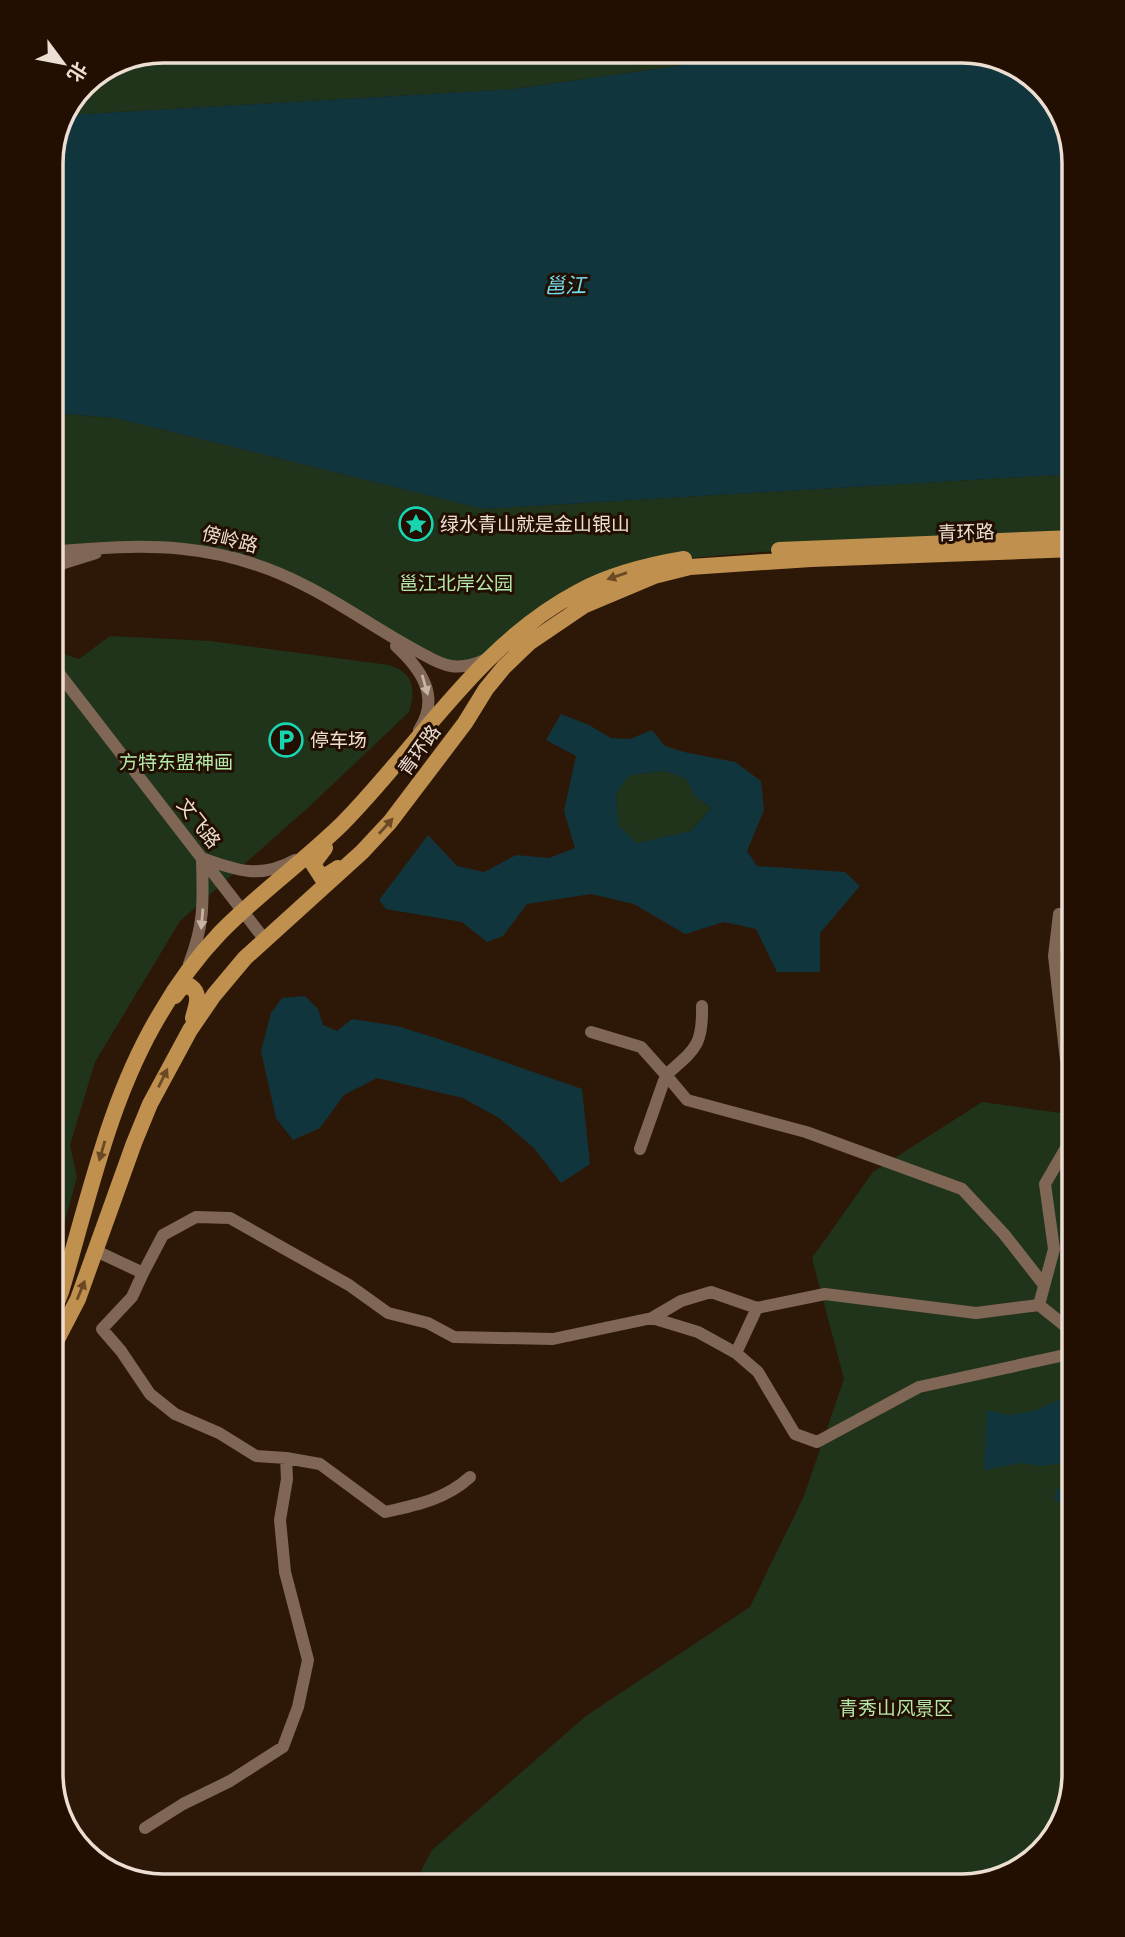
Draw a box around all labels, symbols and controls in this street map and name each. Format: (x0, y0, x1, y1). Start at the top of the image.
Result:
north arrow (28, 28, 98, 98)
text: 北 (61, 57, 93, 86)
water label: 邕江 (544, 272, 588, 300)
place icon: 绿水青山就是金山银山 (397, 505, 435, 543)
place label: 绿水青山就是金山银山 (440, 512, 630, 538)
street label: 青环路 (937, 519, 995, 547)
street label: 傍岭路 (199, 520, 261, 559)
park label: 邕江北岸公园 (399, 571, 513, 597)
one-way arrow (606, 571, 627, 582)
one-way arrow (420, 675, 431, 697)
street label: 青环路 (393, 720, 447, 781)
parking icon: 停车场 (267, 721, 305, 759)
place label: 停车场 (310, 728, 367, 754)
park label: 方特东盟神画 (119, 750, 233, 776)
street label: 文飞路 (170, 793, 226, 854)
one-way arrow (378, 817, 394, 835)
one-way arrow (196, 908, 207, 930)
one-way arrow (157, 1068, 169, 1088)
one-way arrow (96, 1141, 106, 1162)
one-way arrow (76, 1280, 87, 1301)
park label: 青秀山风景区 (839, 1696, 953, 1722)

